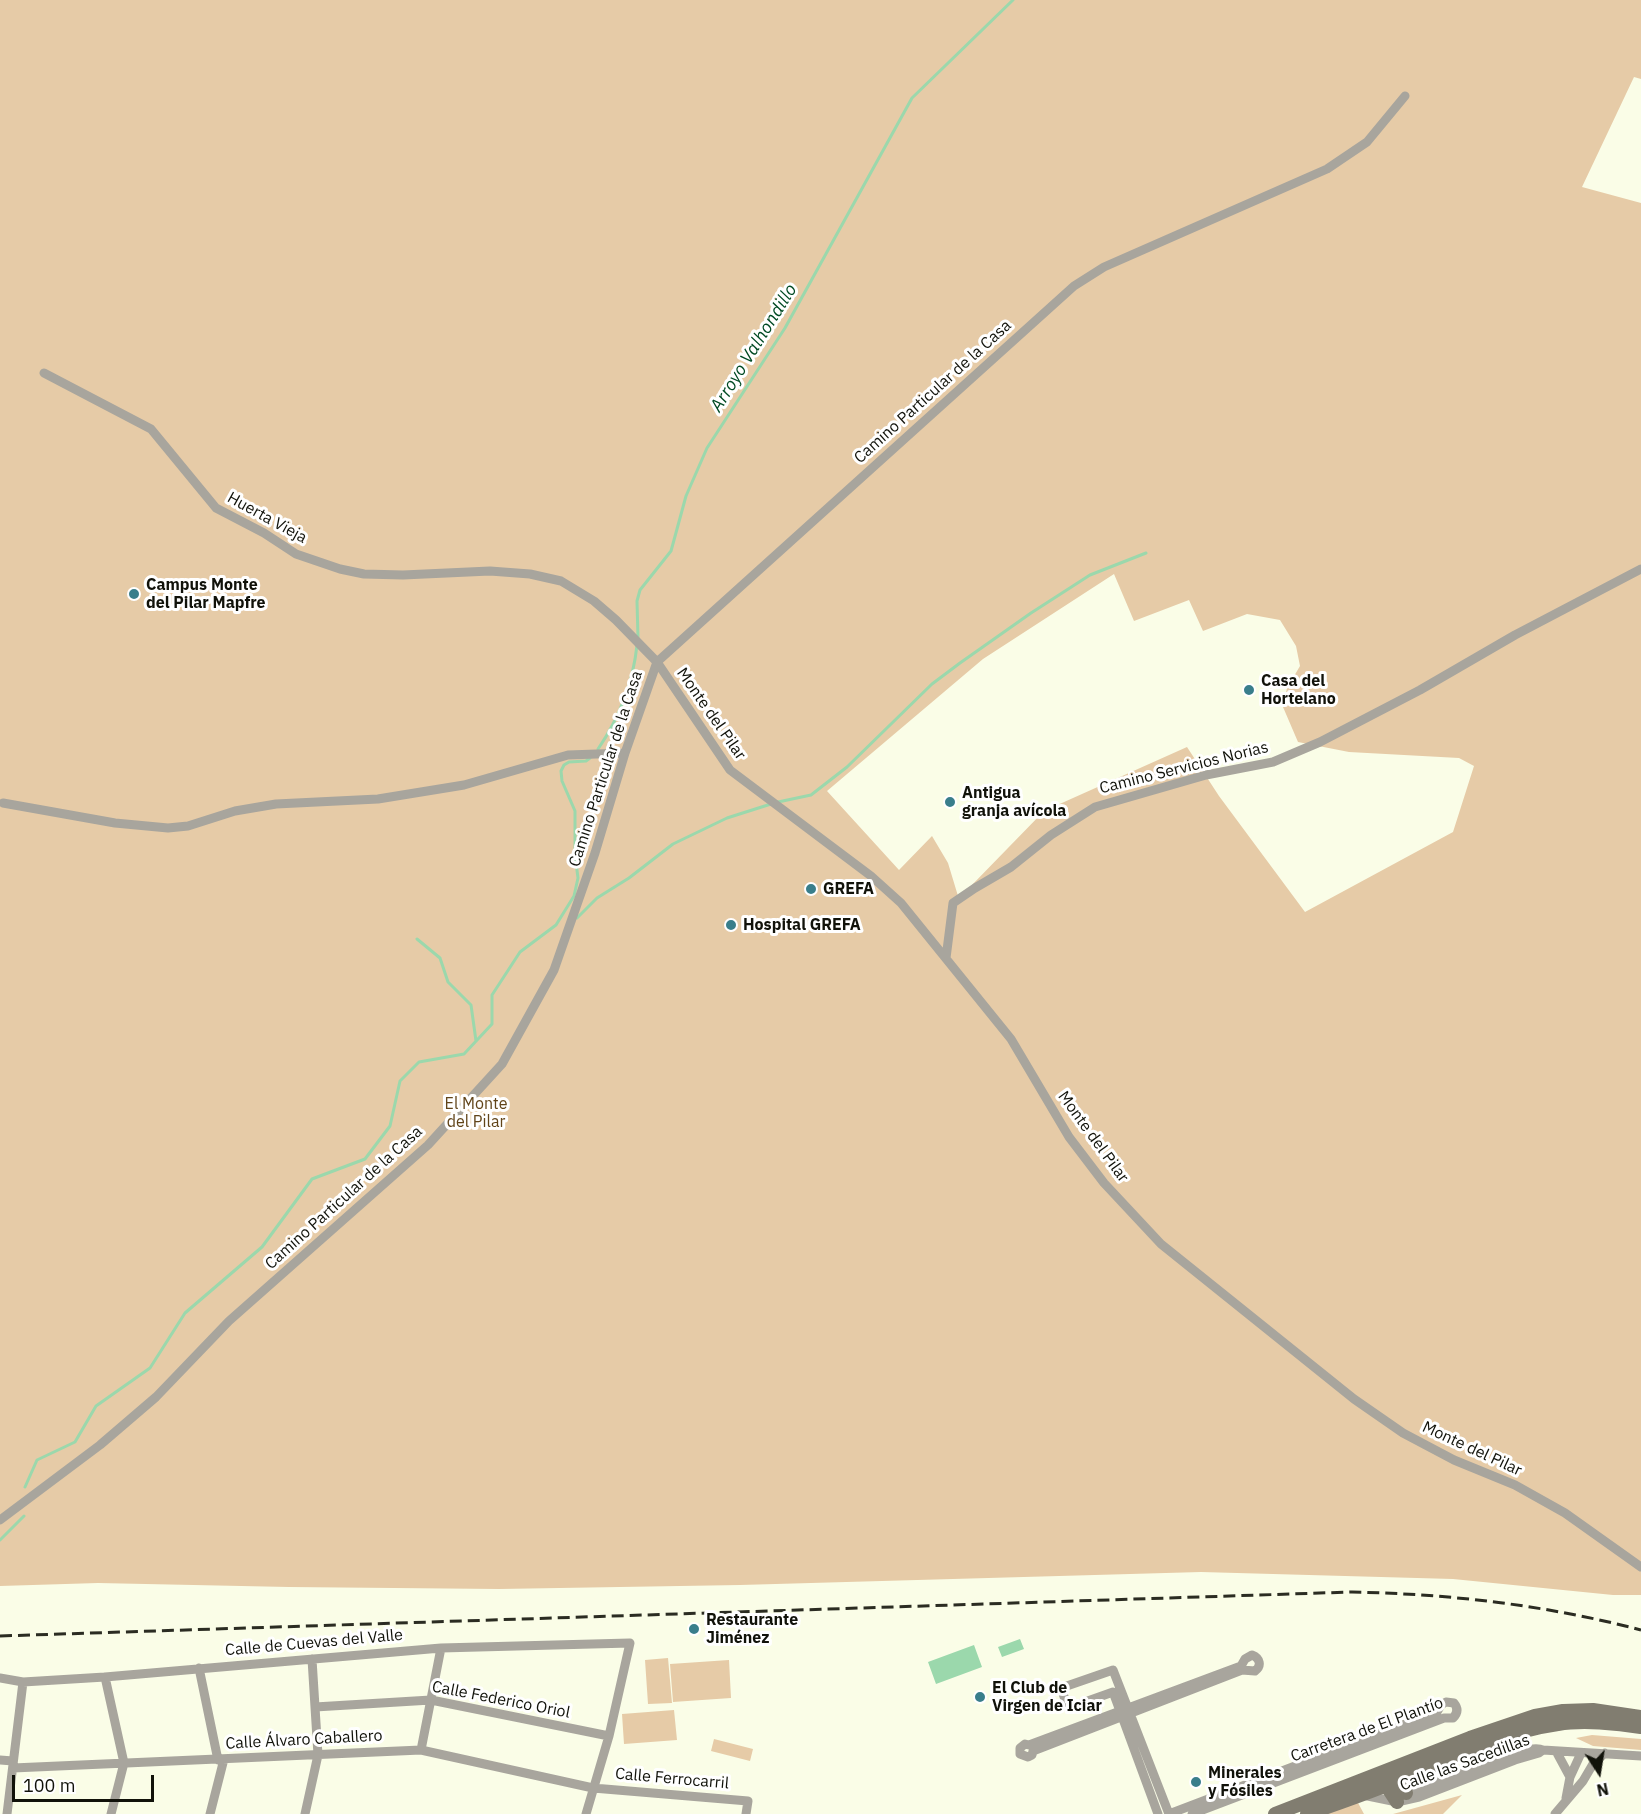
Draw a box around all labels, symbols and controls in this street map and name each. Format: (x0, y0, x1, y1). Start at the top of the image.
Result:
water label: Arroyo Valhondillo (706, 280, 802, 416)
street label: Camino Particular de la Casa (850, 316, 1016, 468)
street label: Huerta Vieja (224, 488, 310, 548)
place label: Campus Monte del Pilar Mapfre (146, 575, 266, 613)
marker: Campus Monte del Pilar Mapfre (127, 587, 141, 601)
street label: Monte del Pilar (672, 664, 750, 764)
street label: Camino Particular de la Casa (565, 669, 647, 869)
place label: Casa del Hortelano (1261, 671, 1336, 709)
marker: Casa del Hortelano (1242, 683, 1256, 697)
street label: Camino Servicios Norias (1098, 738, 1270, 798)
place label: Antigua granja avícola (962, 783, 1066, 821)
marker: Antigua granja avícola (943, 795, 957, 809)
place label: GREFA (823, 879, 874, 899)
marker: GREFA (804, 882, 818, 896)
place label: Hospital GREFA (743, 915, 861, 935)
marker: Hospital GREFA (724, 918, 738, 932)
street label: Monte del Pilar (1054, 1088, 1132, 1186)
park label: El Monte del Pilar (445, 1094, 507, 1132)
street label: Camino Particular de la Casa (261, 1122, 427, 1274)
street label: Monte del Pilar (1419, 1418, 1525, 1480)
place label: Restaurante Jiménez (706, 1610, 798, 1648)
marker: Restaurante Jiménez (687, 1622, 701, 1636)
street label: Calle de Cuevas del Valle (224, 1626, 404, 1660)
street label: Calle Federico Oriol (430, 1677, 572, 1723)
place label: El Club de Virgen de Iciar (992, 1678, 1102, 1716)
marker: El Club de Virgen de Iciar (973, 1690, 987, 1704)
street label: Carretera de El Plantío (1288, 1693, 1446, 1767)
street label: Calle Álvaro Caballero (225, 1726, 383, 1754)
street label: Calle las Sacedillas (1397, 1731, 1533, 1795)
north arrow (1569, 1742, 1629, 1802)
scale bar (15, 1763, 158, 1801)
place label: Minerales y Fósiles (1208, 1763, 1281, 1801)
street label: Calle Ferrocarril (614, 1764, 730, 1794)
text: 100 m (23, 1774, 75, 1797)
marker: Minerales y Fósiles (1189, 1775, 1203, 1789)
text: N (1595, 1779, 1610, 1801)

